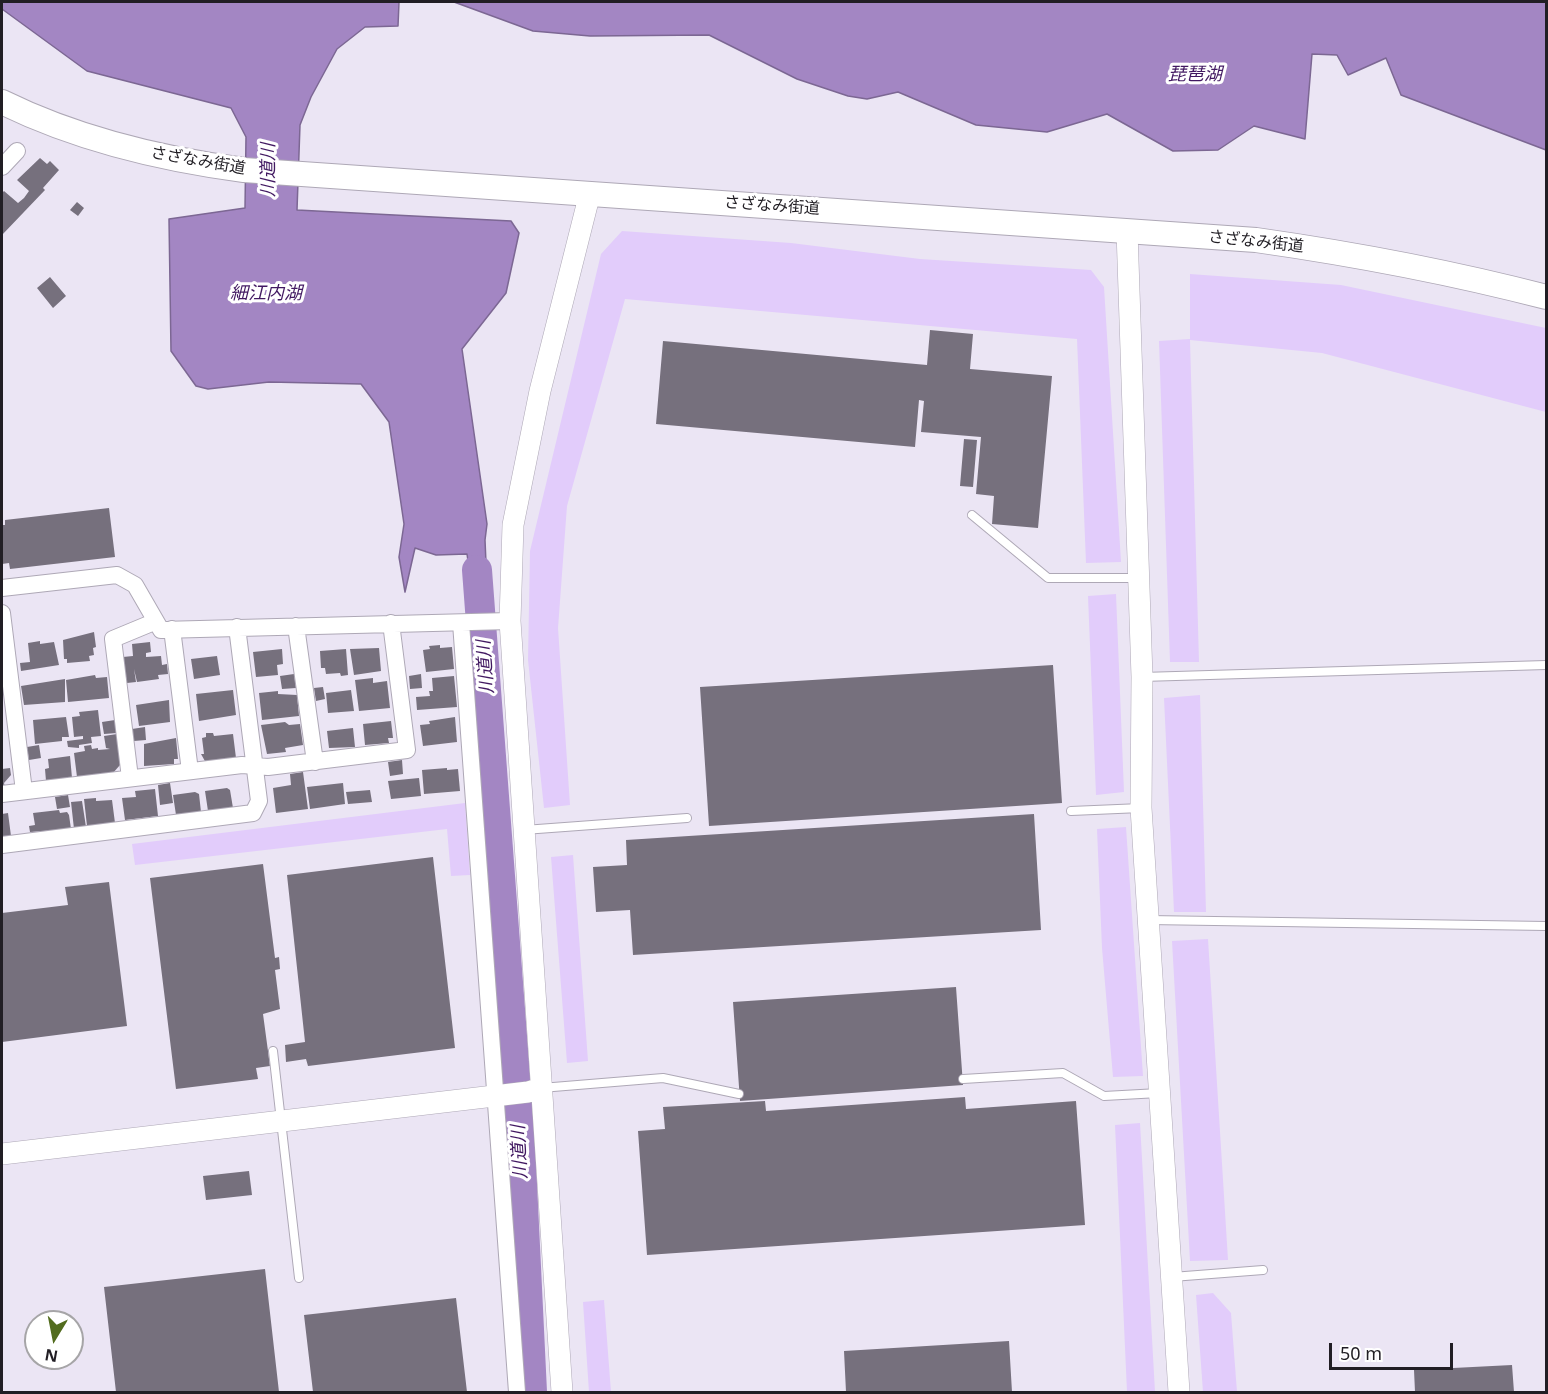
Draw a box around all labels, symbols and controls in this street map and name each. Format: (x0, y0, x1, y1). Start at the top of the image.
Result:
water label: 琵琶湖 (1168, 64, 1222, 86)
street label: さざなみ街道 (149, 143, 247, 179)
water label: 川道川 (258, 143, 280, 197)
street label: さざなみ街道 (723, 193, 821, 219)
street label: さざなみ街道 (1207, 227, 1305, 257)
water label: 細江内湖 (230, 283, 302, 305)
water label: 川道川 (473, 639, 499, 695)
water label: 川道川 (508, 1124, 532, 1180)
north arrow (24, 1310, 84, 1370)
scale bar (1332, 1331, 1456, 1369)
text: 50 m (1340, 1341, 1382, 1365)
text: N (43, 1344, 60, 1368)

